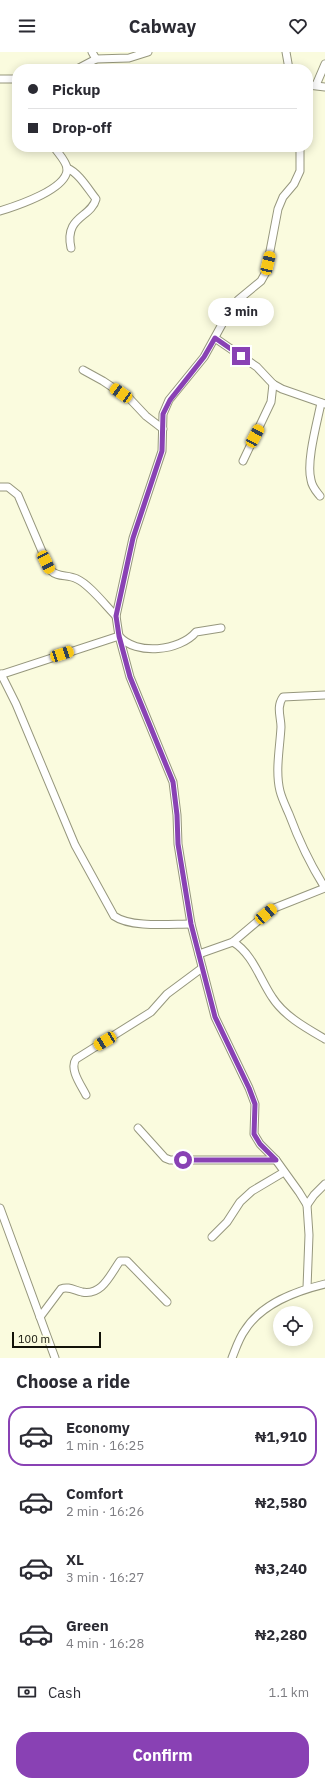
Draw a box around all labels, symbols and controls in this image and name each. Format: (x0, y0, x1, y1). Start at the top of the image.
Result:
icon: menu (16, 15, 38, 37)
text: Cabway (129, 15, 196, 38)
icon: heart (287, 15, 309, 37)
text: Pickup (52, 80, 100, 99)
text: Drop-off (52, 118, 112, 137)
car (259, 250, 277, 276)
callout: 3 min (208, 298, 274, 326)
text: 3 min (224, 303, 258, 320)
route end (232, 347, 250, 365)
car (108, 381, 134, 405)
car (244, 423, 266, 449)
car (35, 549, 57, 575)
car (49, 645, 75, 663)
car (253, 902, 279, 926)
car (92, 1030, 118, 1052)
route start (174, 1151, 192, 1169)
map controls (273, 1306, 313, 1346)
button: locate (273, 1306, 313, 1346)
scale bar (12, 1330, 101, 1349)
text: 100 m (18, 1332, 50, 1346)
text: Choose a ride (16, 1370, 130, 1393)
icon: car (18, 1418, 54, 1454)
text: Economy (66, 1418, 130, 1437)
text: ₦1,910 (255, 1427, 307, 1446)
text: 1 min · 16:25 (66, 1437, 144, 1454)
icon: car (18, 1484, 54, 1520)
text: Comfort (66, 1484, 123, 1503)
text: ₦2,580 (255, 1493, 307, 1512)
text: 2 min · 16:26 (66, 1503, 144, 1520)
icon: car (18, 1550, 54, 1586)
text: XL (66, 1550, 84, 1569)
text: ₦3,240 (255, 1559, 307, 1578)
text: 3 min · 16:27 (66, 1569, 144, 1586)
icon: car (18, 1616, 54, 1652)
text: Green (66, 1616, 109, 1635)
text: ₦2,280 (255, 1625, 307, 1644)
text: 4 min · 16:28 (66, 1635, 144, 1652)
icon: cash (16, 1681, 38, 1703)
text: Cash (48, 1683, 81, 1702)
text: 1.1 km (269, 1684, 309, 1701)
button: Confirm (16, 1732, 309, 1778)

